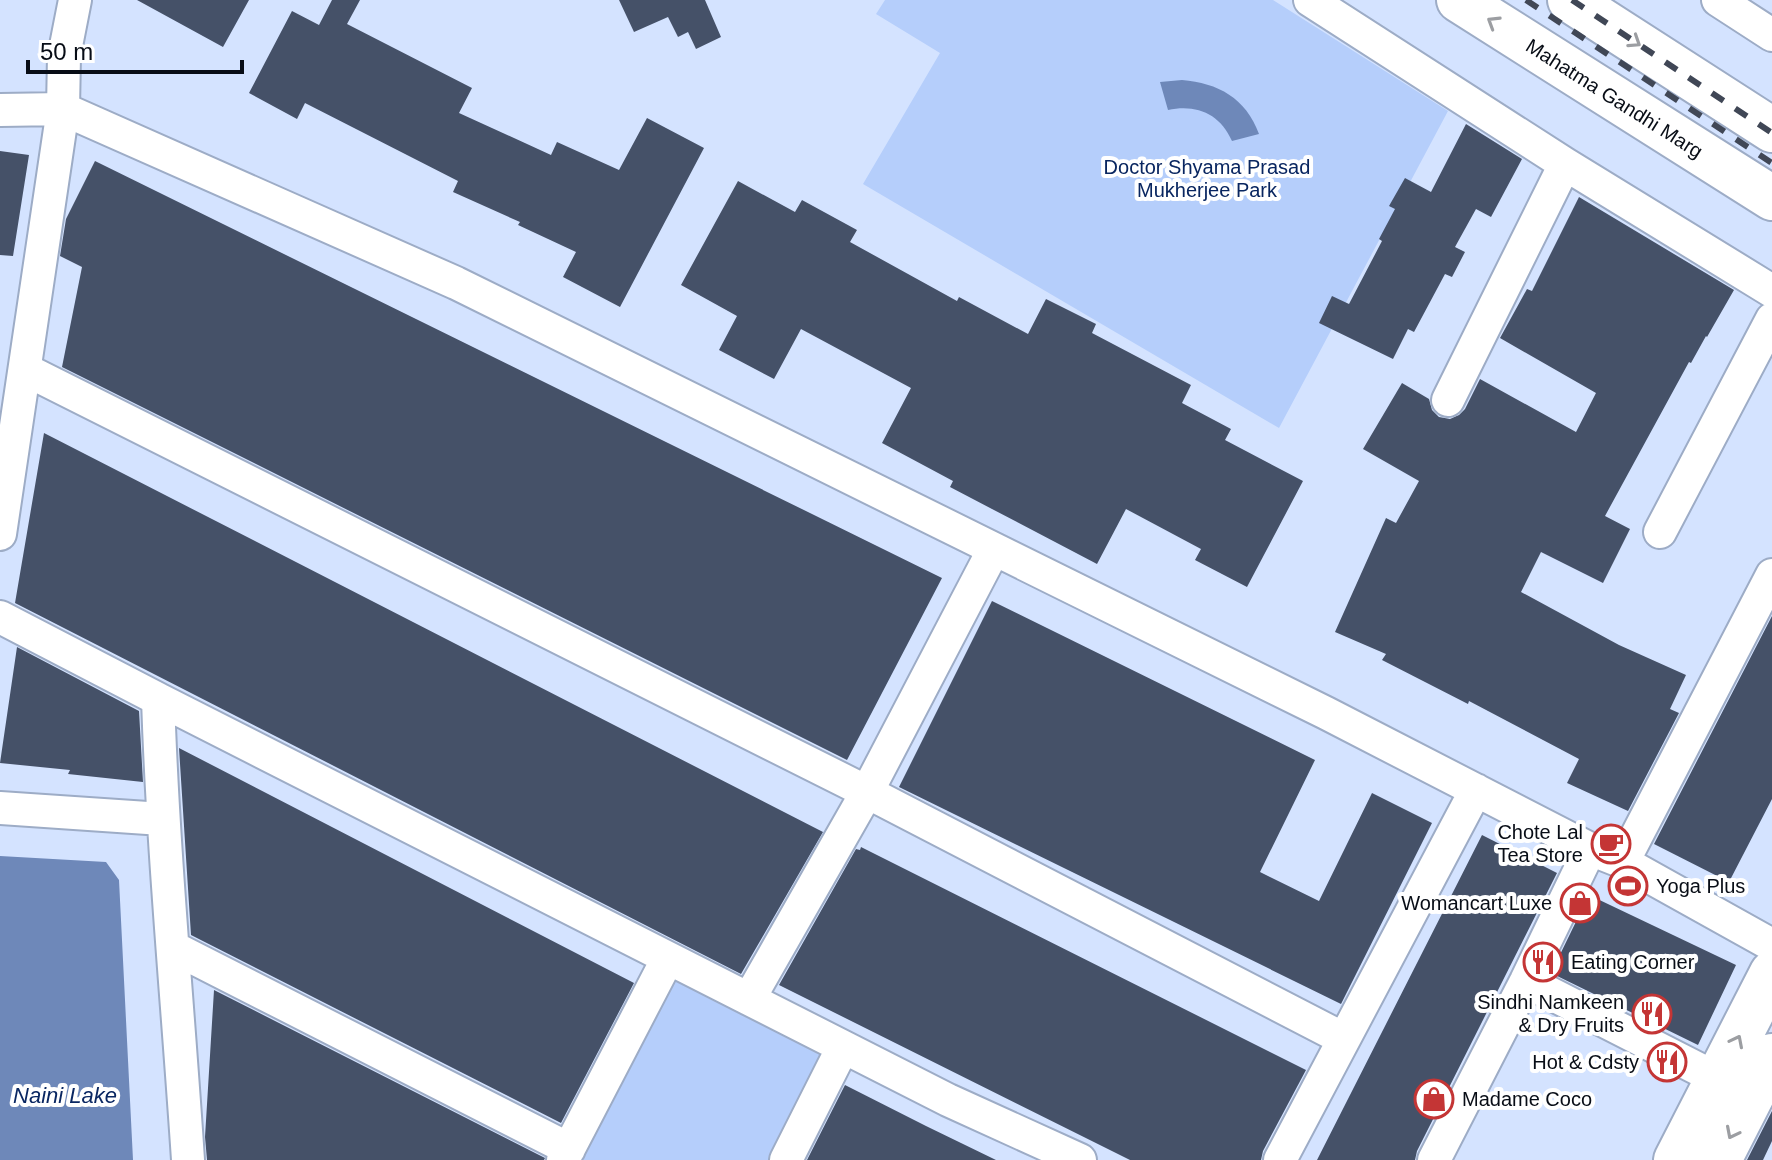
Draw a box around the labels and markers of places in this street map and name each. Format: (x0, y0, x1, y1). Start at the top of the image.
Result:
place label: Chote Lal Tea Store (1497, 821, 1583, 866)
cafe icon: Chote Lal Tea Store (1590, 823, 1632, 865)
sports icon: Yoga Plus (1607, 865, 1649, 907)
place label: Yoga Plus (1656, 875, 1745, 897)
shop icon: Womancart Luxe (1559, 882, 1601, 924)
place label: Womancart Luxe (1401, 892, 1552, 914)
restaurant icon: Eating Corner (1522, 941, 1564, 983)
place label: Eating Corner (1571, 951, 1695, 973)
place label: Sindhi Namkeen & Dry Fruits (1477, 991, 1624, 1036)
restaurant icon: Sindhi Namkeen & Dry Fruits (1631, 993, 1673, 1035)
restaurant icon: Hot & Cdsty (1646, 1041, 1688, 1083)
place label: Hot & Cdsty (1532, 1051, 1639, 1073)
shop icon: Madame Coco (1413, 1078, 1455, 1120)
place label: Madame Coco (1462, 1088, 1592, 1110)

